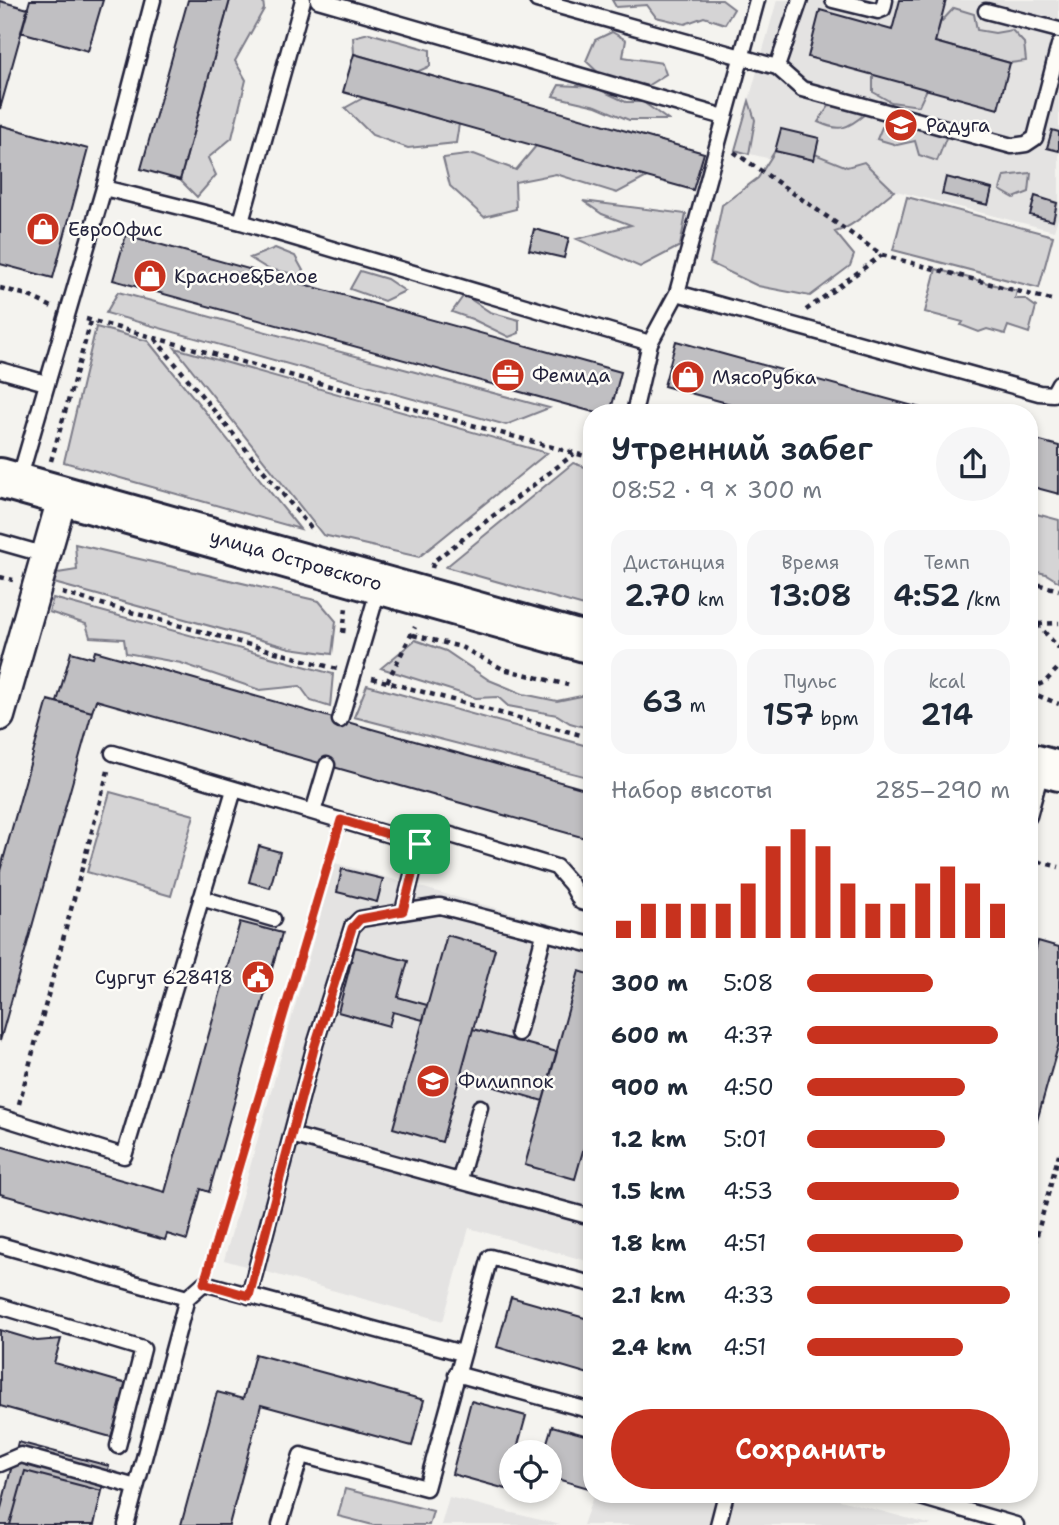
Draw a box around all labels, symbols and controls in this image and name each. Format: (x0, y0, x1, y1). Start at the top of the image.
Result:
school or university icon: Радуга (882, 106, 920, 144)
place label: Радуга (926, 113, 990, 138)
shop icon: ЕвроОфис (24, 210, 62, 248)
place label: ЕвроОфис (68, 217, 163, 242)
shop icon: Красное&Белое (131, 257, 169, 295)
place label: Красное&Белое (174, 264, 318, 289)
office icon: Фемида (489, 356, 527, 394)
shop icon: МясоРубка (669, 358, 707, 396)
place label: Фемида (532, 363, 611, 388)
place label: МясоРубка (712, 365, 817, 390)
text: Утренний забег (611, 427, 873, 470)
button: share (936, 427, 1010, 501)
text: 08:52 · 9 × 300 m (611, 475, 822, 505)
street label: улица Островского (207, 523, 385, 597)
text: Дистанция (623, 550, 725, 575)
text: Время (782, 550, 839, 575)
text: Темп (924, 550, 970, 575)
text: 2.70 (624, 575, 691, 616)
text: 13:08 (769, 575, 852, 616)
text: 4:52 (893, 575, 960, 616)
text: km (691, 587, 724, 612)
text: /km (960, 587, 1001, 612)
text: Пульс (784, 669, 837, 694)
text: kcal (928, 669, 965, 694)
text: 63 (642, 681, 683, 722)
text: m (683, 693, 706, 718)
text: 157 (762, 694, 814, 735)
text: 214 (920, 694, 973, 735)
text: bpm (814, 706, 859, 731)
text: Набор высоты (611, 775, 772, 805)
text: 285–290 m (874, 775, 1010, 805)
pin (390, 814, 450, 874)
icon: arrive (401, 825, 439, 863)
public building icon: Сургут 628418 (239, 958, 277, 996)
place label: Сургут 628418 (95, 965, 233, 990)
text: 300 m (611, 968, 688, 998)
text: 5:08 (723, 968, 774, 998)
text: 600 m (611, 1020, 688, 1050)
text: 4:37 (723, 1020, 773, 1050)
school or university icon: Филиппок (414, 1062, 452, 1100)
place label: Филиппок (458, 1069, 554, 1094)
text: 900 m (611, 1072, 688, 1102)
text: 4:50 (723, 1072, 774, 1102)
text: 1.2 km (611, 1124, 687, 1154)
text: 5:01 (723, 1124, 767, 1154)
text: 1.5 km (611, 1176, 685, 1206)
text: 4:53 (723, 1176, 773, 1206)
text: 1.8 km (611, 1228, 686, 1258)
text: 4:51 (723, 1228, 767, 1258)
text: 2.1 km (611, 1280, 685, 1310)
text: 4:33 (723, 1280, 774, 1310)
text: 2.4 km (611, 1332, 692, 1362)
text: 4:51 (723, 1332, 767, 1362)
button: Сохранить (611, 1409, 1010, 1489)
map controls (499, 1440, 562, 1503)
button: locate (499, 1440, 562, 1503)

